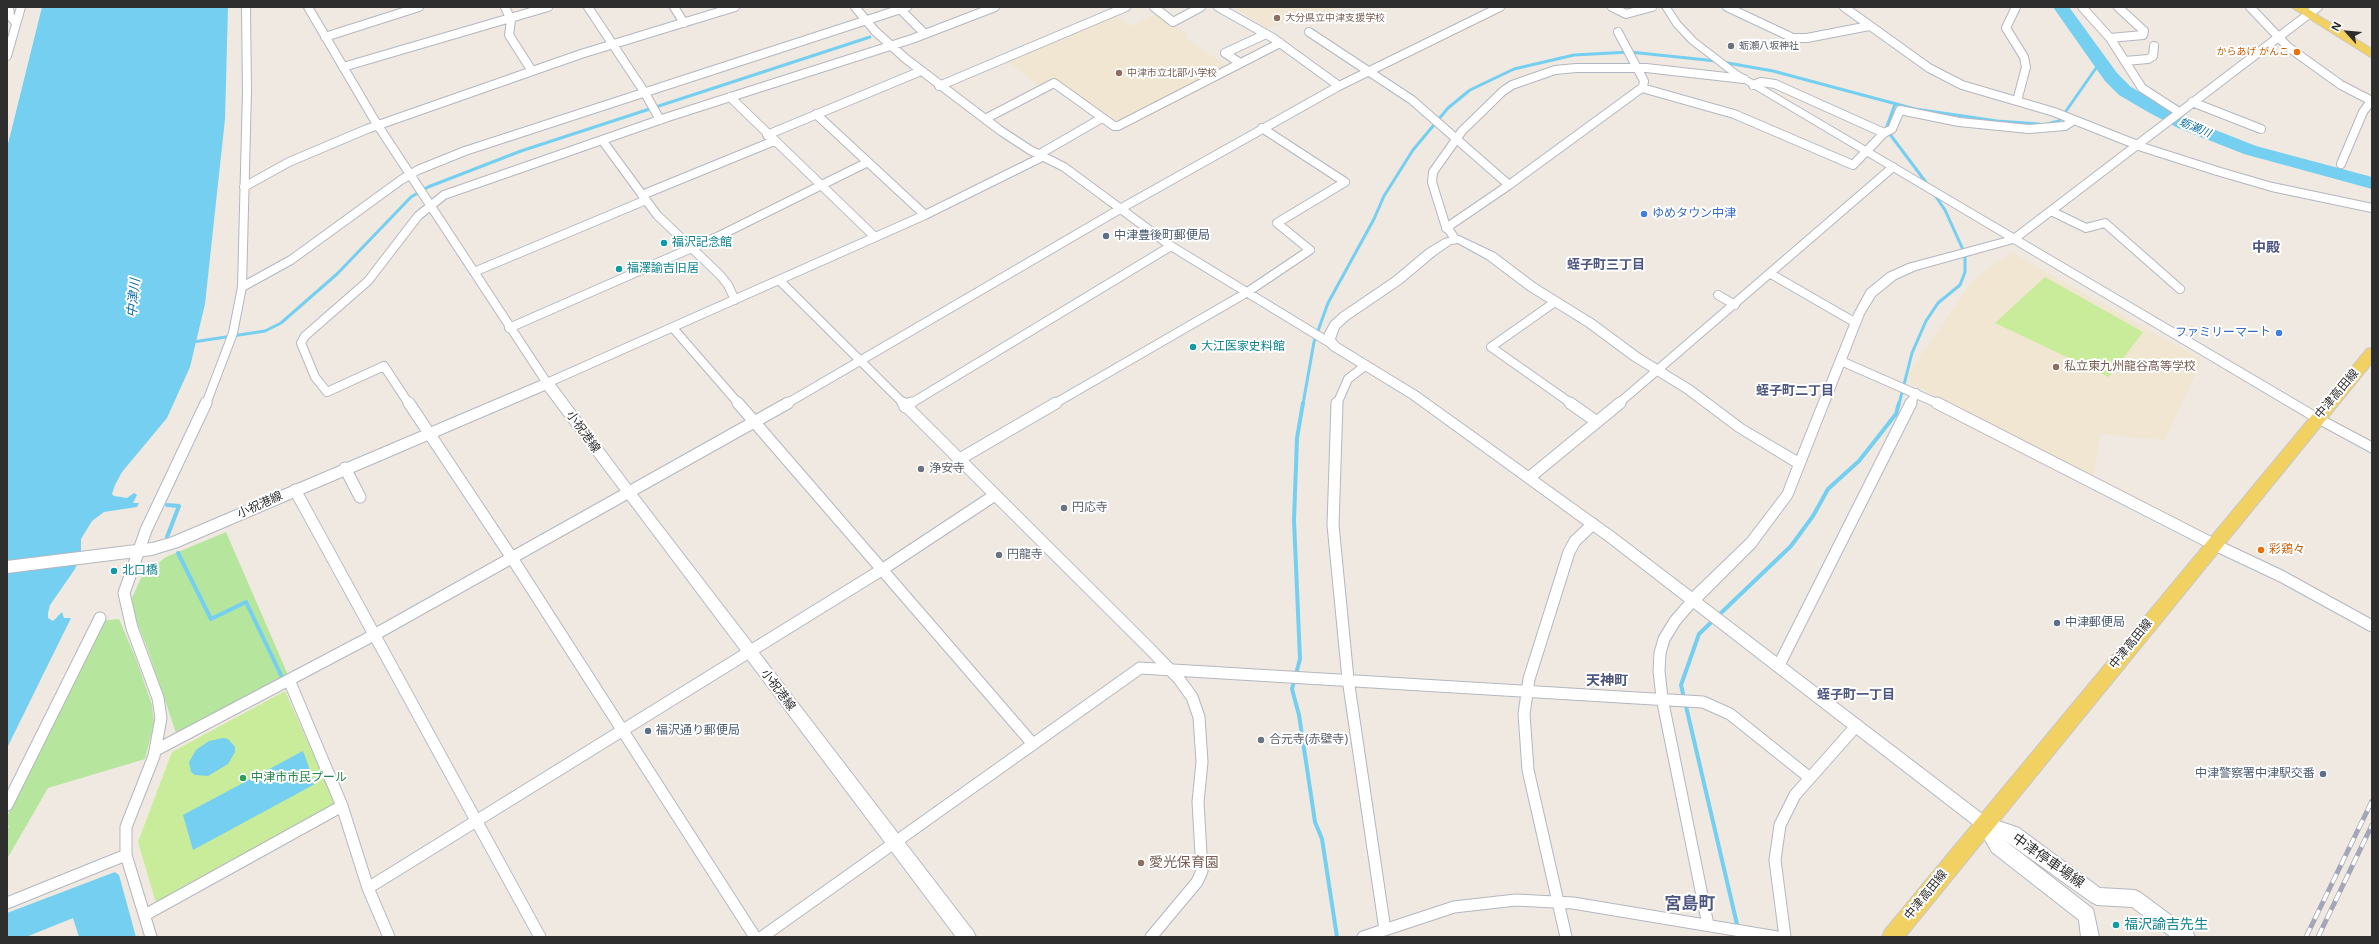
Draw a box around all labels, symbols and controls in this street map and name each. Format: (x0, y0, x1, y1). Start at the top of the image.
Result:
place label: 大分県立中津支援学校 (1285, 12, 1385, 24)
north arrow (2327, 12, 2367, 52)
marker: 大分県立中津支援学校 (1272, 13, 1282, 23)
text: N (2327, 19, 2345, 34)
place label: 蛎瀬八坂神社 (1739, 40, 1799, 52)
marker: 蛎瀬八坂神社 (1726, 41, 1736, 51)
place label: からあげ がんこ (2216, 46, 2289, 58)
marker: からあげ がんこ (2292, 47, 2302, 57)
place label: 中津市立北部小学校 (1127, 67, 1217, 79)
marker: 中津市立北部小学校 (1114, 68, 1124, 78)
water label: 蛎瀬川 (2177, 115, 2213, 141)
place label: ゆめタウン中津 (1652, 207, 1736, 221)
marker: ゆめタウン中津 (1639, 209, 1649, 219)
place label: 中津豊後町郵便局 (1114, 229, 1210, 243)
marker: 中津豊後町郵便局 (1101, 231, 1111, 241)
place label: 福沢記念館 (672, 236, 732, 250)
marker: 福沢記念館 (659, 238, 669, 248)
district label: 中殿 (2252, 240, 2280, 256)
district label: 蛭子町三丁目 (1567, 257, 1645, 273)
place label: 福澤諭吉旧居 (627, 262, 699, 276)
marker: 福澤諭吉旧居 (614, 264, 624, 274)
water label: 中津川 (124, 278, 144, 318)
place label: ファミリーマート (2175, 326, 2271, 340)
marker: ファミリーマート (2274, 328, 2284, 338)
place label: 大江医家史料館 (1201, 340, 1285, 354)
marker: 大江医家史料館 (1188, 342, 1198, 352)
place label: 私立東九州龍谷高等学校 (2064, 360, 2196, 374)
marker: 私立東九州龍谷高等学校 (2051, 362, 2061, 372)
street label: 中津高田線 (2312, 366, 2362, 422)
district label: 蛭子町二丁目 (1756, 383, 1834, 399)
street label: 小祝港線 (563, 408, 603, 456)
place label: 浄安寺 (929, 462, 965, 476)
marker: 浄安寺 (916, 464, 926, 474)
street label: 小祝港線 (235, 489, 285, 521)
place label: 円応寺 (1072, 501, 1108, 515)
marker: 円応寺 (1059, 503, 1069, 513)
place label: 彩鶏々 (2269, 543, 2305, 557)
marker: 彩鶏々 (2256, 545, 2266, 555)
place label: 円龍寺 (1007, 548, 1043, 562)
marker: 円龍寺 (994, 550, 1004, 560)
place label: 北口橋 (122, 564, 158, 578)
marker: 北口橋 (109, 566, 119, 576)
place label: 中津郵便局 (2065, 616, 2125, 630)
street label: 中津高田線 (2107, 616, 2155, 672)
marker: 中津郵便局 (2052, 618, 2062, 628)
street label: 小祝港線 (758, 666, 798, 714)
district label: 天神町 (1586, 673, 1628, 689)
district label: 蛭子町一丁目 (1817, 687, 1895, 703)
place label: 福沢通り郵便局 (656, 724, 740, 738)
marker: 福沢通り郵便局 (643, 726, 653, 736)
place label: 合元寺(赤壁寺) (1269, 733, 1348, 747)
marker: 合元寺(赤壁寺) (1256, 735, 1266, 745)
place label: 中津警察署中津駅交番 (2195, 767, 2315, 781)
marker: 中津警察署中津駅交番 (2318, 769, 2328, 779)
place label: 中津市市民プール (251, 771, 347, 785)
marker: 中津市市民プール (238, 773, 248, 783)
street label: 中津停車場線 (2009, 830, 2087, 892)
place label: 愛光保育園 (1149, 855, 1219, 871)
marker: 愛光保育園 (1136, 858, 1146, 868)
street label: 中津高田線 (1902, 867, 1950, 923)
district label: 宮島町 (1665, 894, 1715, 914)
place label: 福沢諭吉先生 (2124, 917, 2208, 933)
marker: 福沢諭吉先生 (2111, 920, 2121, 930)

